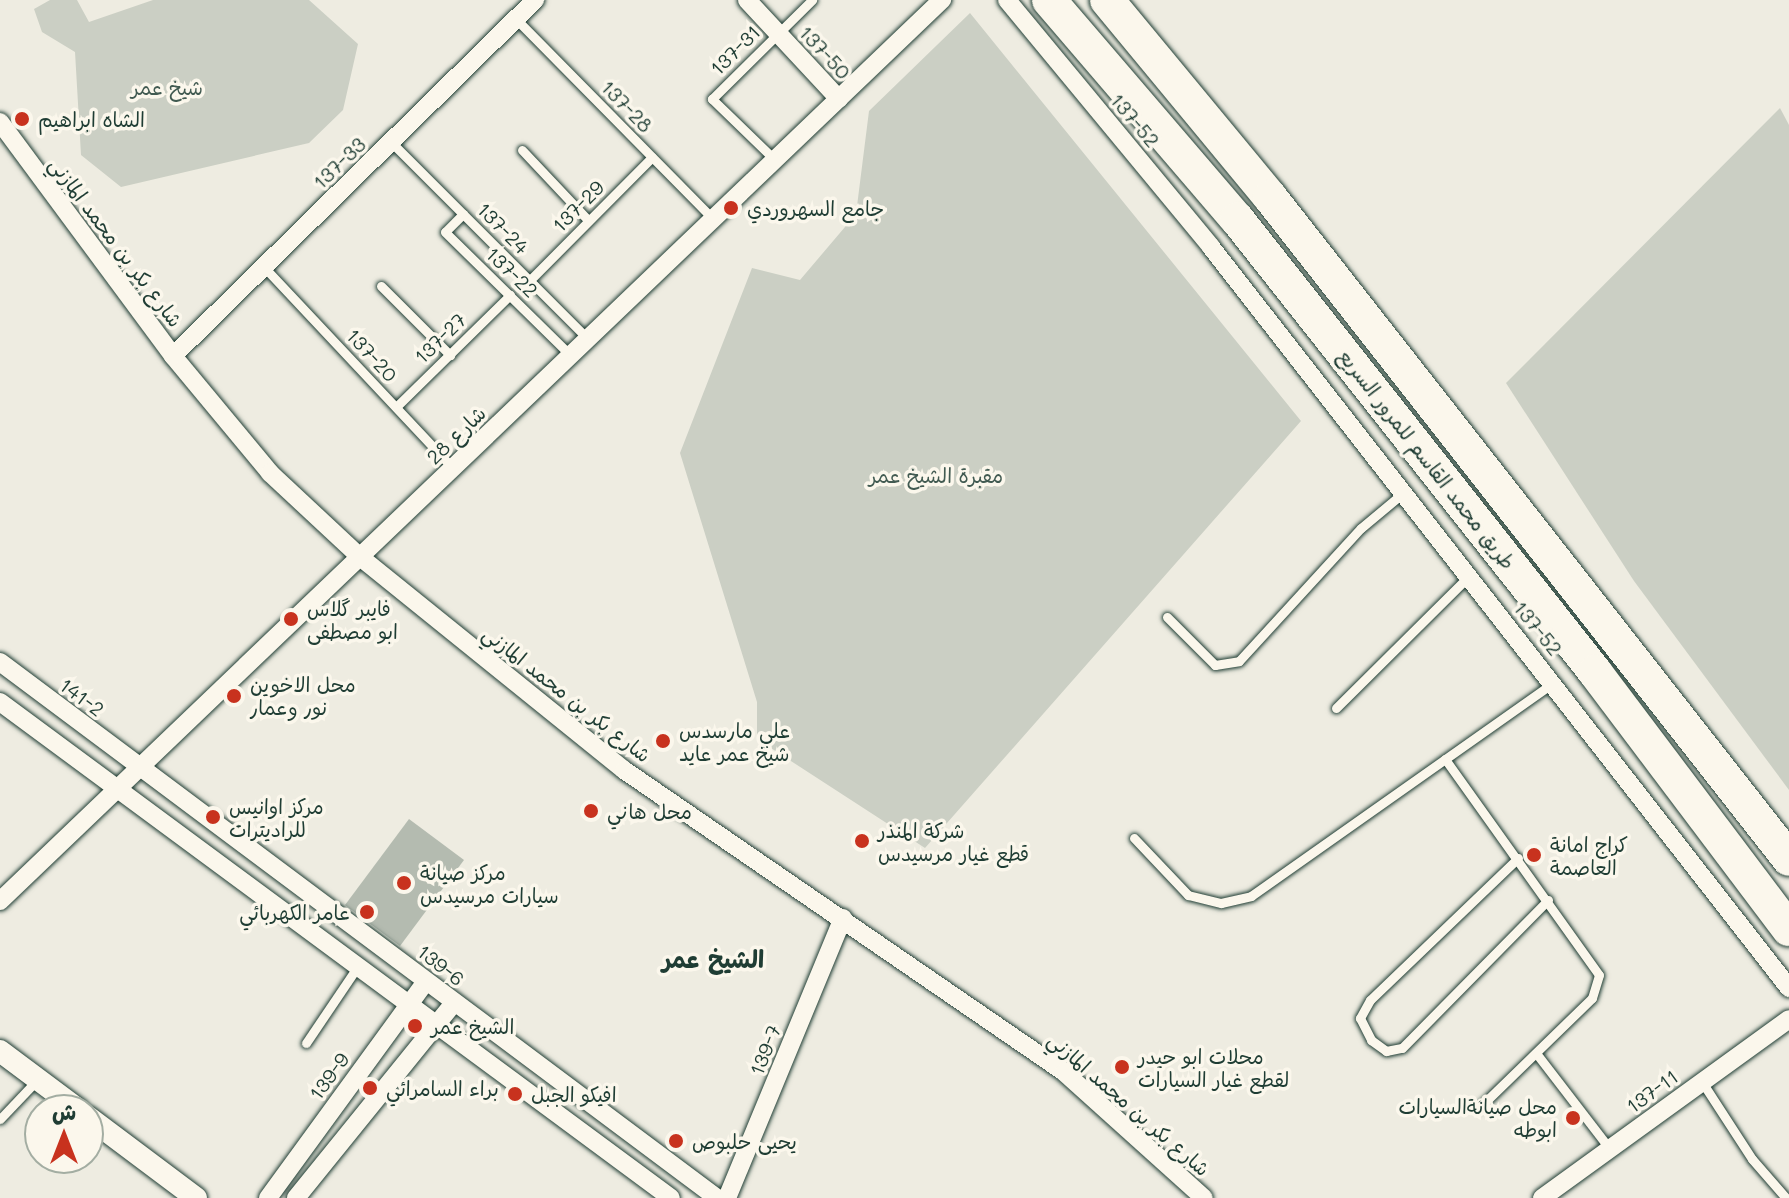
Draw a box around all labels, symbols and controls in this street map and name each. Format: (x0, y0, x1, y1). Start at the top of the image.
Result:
street label: 137-31 (705, 20, 765, 80)
street label: 137-50 (794, 20, 856, 84)
park label: شيخ عمر (131, 75, 203, 99)
street label: 137-28 (596, 75, 658, 137)
street label: 137-52 (1106, 88, 1164, 152)
place label: الشاه ابراهيم (38, 107, 145, 131)
marker: الشاه ابراهيم (13, 110, 31, 128)
street label: 137-33 (308, 132, 370, 194)
street label: شارع بكر بن محمد المازني (44, 152, 188, 332)
street label: 137-29 (547, 175, 609, 237)
place label: جامع السهروردي (747, 196, 884, 220)
street label: 137-24 (472, 197, 534, 259)
marker: جامع السهروردي (722, 199, 740, 217)
street label: 137-22 (481, 242, 543, 302)
street label: 137-27 (409, 308, 471, 368)
street label: 137-20 (342, 324, 402, 386)
street label: طريق محمد القاسم للمرور السريع (1333, 344, 1521, 574)
street label: شارع 28 (421, 401, 491, 469)
park label: مقبرة الشيخ عمر (869, 463, 1003, 487)
place label: فايبر گلاس ابو مصطفى (307, 596, 398, 643)
street label: 137-52 (1509, 596, 1567, 660)
marker: فايبر گلاس ابو مصطفى (282, 610, 300, 628)
street label: شارع بكر بن محمد المازني (478, 621, 656, 767)
place label: محل الاخوين نور وعمار (250, 672, 356, 719)
street label: 141-2 (55, 673, 109, 721)
marker: محل الاخوين نور وعمار (225, 687, 243, 705)
place label: علي مارسدس شيخ عمر عايد (679, 718, 790, 765)
marker: علي مارسدس شيخ عمر عايد (654, 732, 672, 750)
place label: مركز اوانيس للراديترات (229, 794, 324, 841)
place label: محل هاني (607, 799, 692, 823)
marker: محل هاني (582, 802, 600, 820)
marker: مركز اوانيس للراديترات (204, 808, 222, 826)
place label: شركة المنذر قطع غيار مرسيدس (878, 818, 1029, 865)
marker: شركة المنذر قطع غيار مرسيدس (853, 832, 871, 850)
place label: كراج امانة العاصمة (1550, 832, 1628, 879)
marker: كراج امانة العاصمة (1525, 846, 1543, 864)
place label: مركز صيانة سيارات مرسيدس (420, 860, 559, 907)
marker: مركز صيانة سيارات مرسيدس (395, 874, 413, 892)
place label: عامر الكهربائي (239, 900, 351, 924)
marker: عامر الكهربائي (358, 903, 376, 921)
street label: 139-6 (413, 939, 469, 991)
district label: الشيخ عمر (662, 945, 764, 973)
place label: الشيخ عمر (431, 1014, 514, 1038)
marker: الشيخ عمر (406, 1017, 424, 1035)
street label: 139-7 (744, 1021, 786, 1079)
street label: شارع بكر بن محمد المازني (1043, 1027, 1215, 1181)
place label: محلات ابو حيدر لقطع غيار السيارات (1138, 1044, 1289, 1091)
street label: 139-9 (304, 1048, 354, 1104)
marker: محلات ابو حيدر لقطع غيار السيارات (1113, 1058, 1131, 1076)
street label: 137-11 (1621, 1064, 1683, 1118)
place label: براء السامرائي (386, 1076, 499, 1100)
marker: براء السامرائي (361, 1079, 379, 1097)
place label: افيكو الجبل (531, 1082, 617, 1106)
marker: افيكو الجبل (506, 1085, 524, 1103)
north arrow (24, 1094, 104, 1174)
place label: محل صيانةالسيارات ابوطه (1399, 1094, 1557, 1141)
text: ش (52, 1097, 76, 1126)
marker: محل صيانةالسيارات ابوطه (1564, 1109, 1582, 1127)
place label: يحيى حلبوص (692, 1129, 797, 1153)
marker: يحيى حلبوص (667, 1132, 685, 1150)

